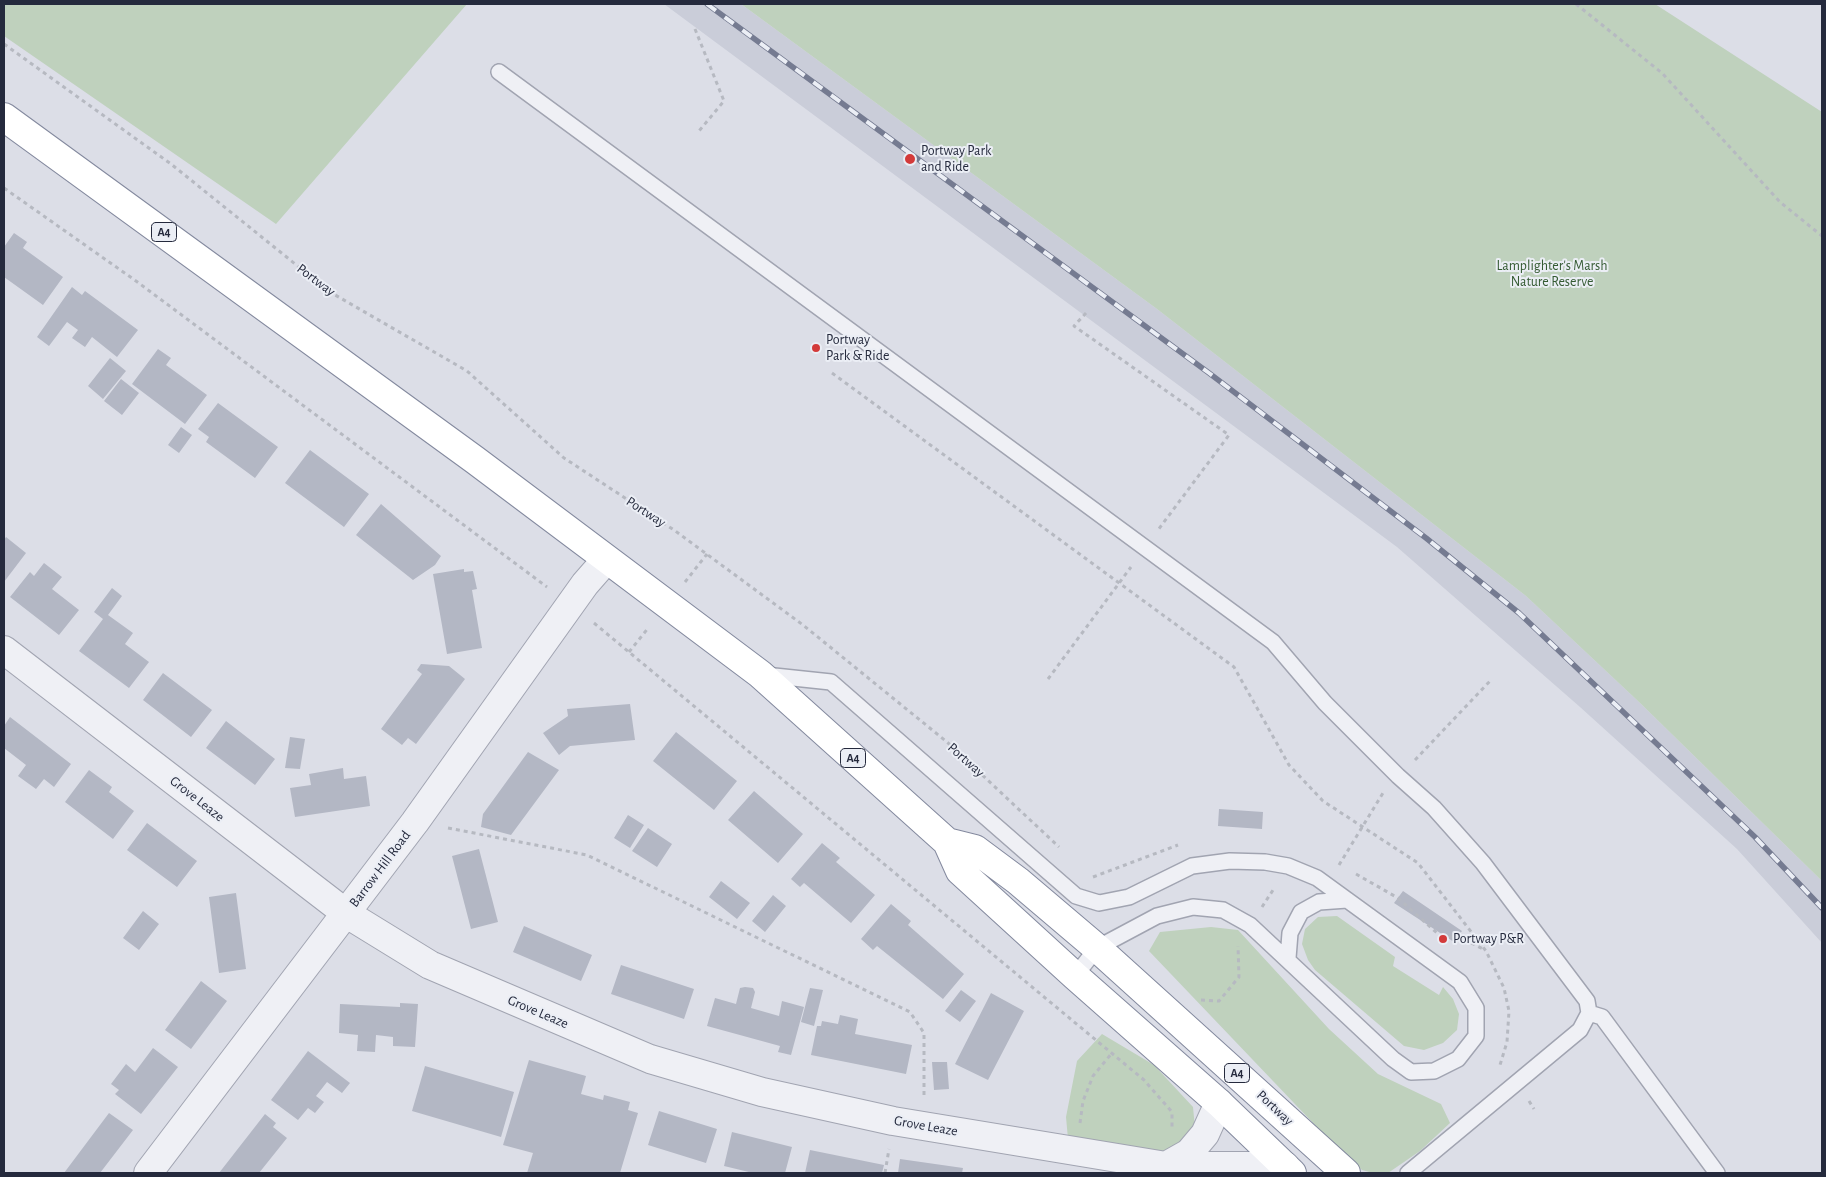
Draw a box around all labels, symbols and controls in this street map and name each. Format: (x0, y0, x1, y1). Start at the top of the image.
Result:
place label: Portway Park and Ride (921, 143, 991, 176)
marker: Portway Park and Ride (903, 152, 917, 166)
road number: A4 (152, 222, 176, 242)
park label: Lamplighter's Marsh Nature Reserve (1497, 258, 1607, 290)
street label: Portway (293, 260, 339, 300)
place label: Portway Park & Ride (826, 332, 889, 364)
marker: Portway Park & Ride (810, 342, 822, 354)
street label: Portway (623, 493, 669, 531)
street label: Portway (944, 739, 988, 781)
road number: A4 (840, 748, 866, 768)
street label: Grove Leaze (166, 773, 228, 825)
street label: Barrow Hill Road (346, 827, 414, 911)
place label: Portway P&R (1453, 931, 1524, 947)
marker: Portway P&R (1437, 933, 1449, 945)
street label: Grove Leaze (505, 992, 571, 1032)
road number: A4 (1224, 1064, 1250, 1082)
street label: Portway (1253, 1087, 1297, 1129)
street label: Grove Leaze (893, 1112, 959, 1140)

